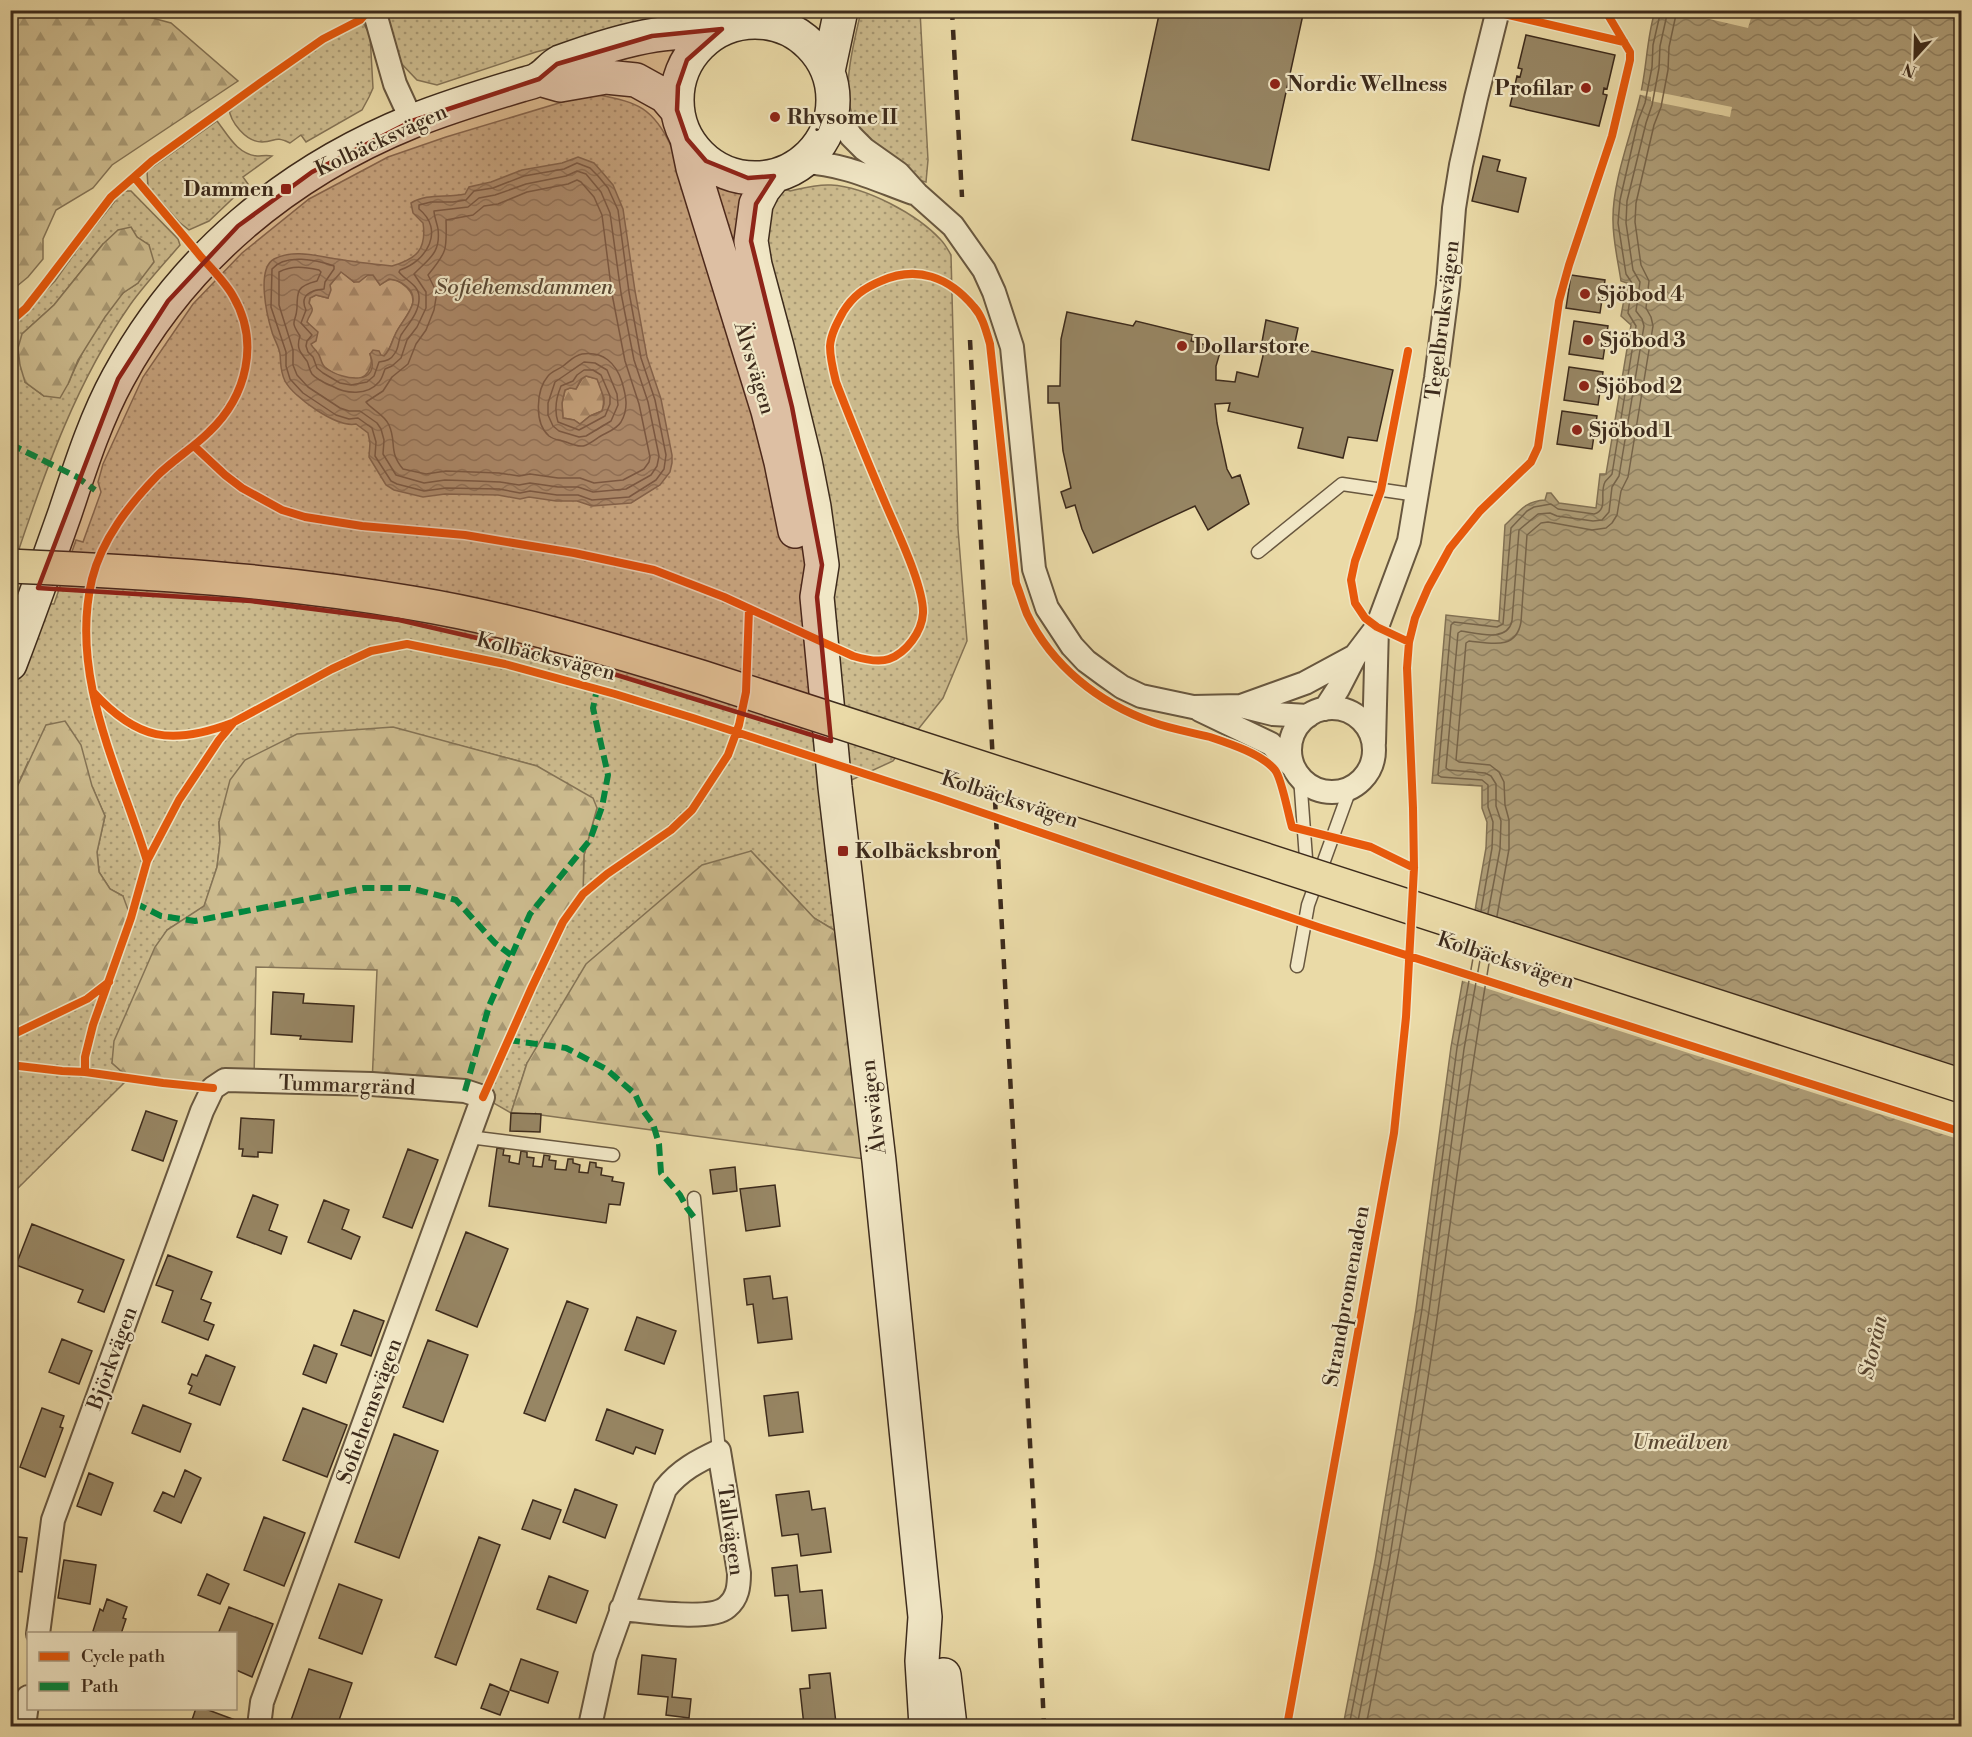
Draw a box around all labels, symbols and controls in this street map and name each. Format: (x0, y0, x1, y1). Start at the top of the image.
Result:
north arrow (1885, 27, 1945, 87)
text: N (1900, 58, 1919, 82)
place label: Nordic Wellness (1287, 72, 1447, 98)
place label: Profilar (1495, 76, 1574, 102)
marker: Nordic Wellness (1268, 77, 1282, 91)
marker: Profilar (1579, 81, 1593, 95)
street label: Kolbäcksvägen (311, 99, 452, 183)
place label: Rhysome II (787, 105, 898, 131)
marker: Rhysome II (768, 110, 782, 124)
place label: Dammen (183, 177, 274, 203)
marker: Dammen (279, 182, 293, 196)
street label: Tegelbruksvägen (1420, 238, 1466, 401)
water label: Sofiehemsdammen (435, 274, 614, 301)
place label: Sjöbod 4 (1597, 282, 1684, 308)
marker: Sjöbod 4 (1578, 287, 1592, 301)
street label: Älvsvägen (727, 317, 783, 418)
place label: Sjöbod 3 (1600, 328, 1686, 354)
marker: Sjöbod 3 (1581, 333, 1595, 347)
place label: Dollarstore (1194, 334, 1310, 360)
marker: Dollarstore (1175, 339, 1189, 353)
place label: Sjöbod 2 (1596, 374, 1682, 400)
marker: Sjöbod 2 (1577, 379, 1591, 393)
place label: Sjöbod 1 (1589, 418, 1672, 444)
marker: Sjöbod 1 (1570, 423, 1584, 437)
street label: Kolbäcksvägen (473, 627, 619, 687)
street label: Kolbäcksvägen (938, 766, 1082, 834)
place label: Kolbäcksbron (855, 839, 998, 865)
marker: Kolbäcksbron (836, 844, 850, 858)
street label: Kolbäcksvägen (1434, 927, 1578, 995)
street label: Älvsvägen (853, 1057, 893, 1157)
street label: Tummargränd (278, 1071, 416, 1101)
street label: Strandpromenaden (1318, 1203, 1376, 1389)
street label: Björkvägen (82, 1303, 144, 1414)
water label: Storån (1853, 1312, 1894, 1382)
street label: Sofiehemsvägen (332, 1335, 408, 1488)
water label: Umeälven (1632, 1429, 1729, 1456)
street label: Tallvägen (711, 1483, 749, 1578)
legend (27, 1632, 237, 1710)
text: Cycle path (81, 1645, 165, 1668)
text: Path (81, 1675, 119, 1698)

